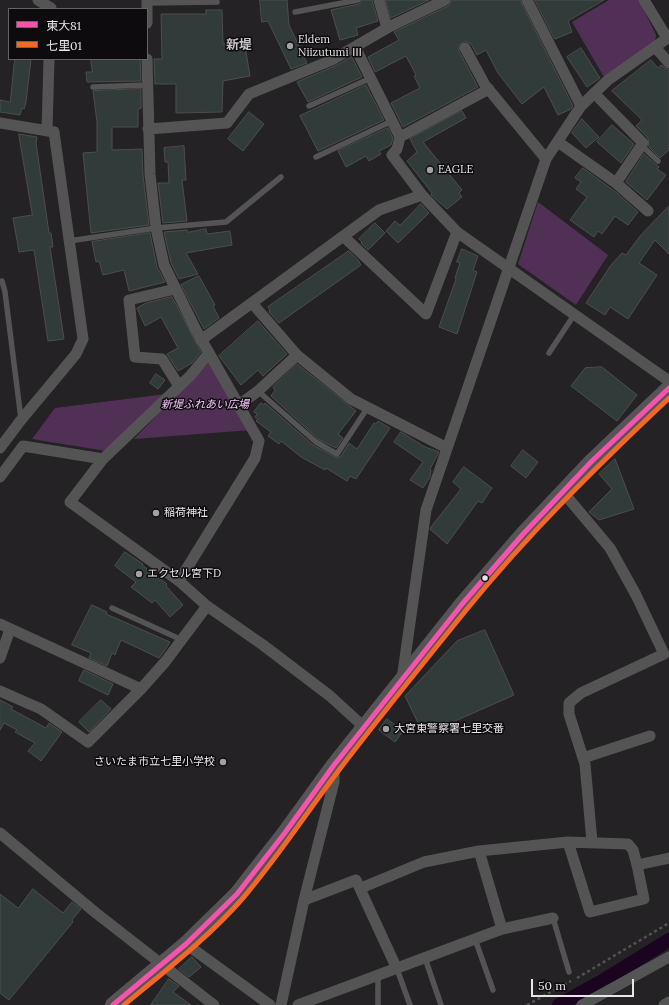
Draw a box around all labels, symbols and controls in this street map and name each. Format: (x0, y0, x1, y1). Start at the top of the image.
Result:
legend (8, 8, 148, 60)
text: 東大81 (46, 18, 81, 33)
place label: Eldem Niizutumi Ⅲ (298, 33, 362, 59)
district label: 新堤 (226, 37, 252, 53)
text: 七里01 (46, 38, 82, 53)
marker: Eldem Niizutumi Ⅲ (285, 41, 295, 51)
place label: EAGLE (438, 163, 473, 177)
marker: EAGLE (425, 165, 435, 175)
park label: 新堤ふれあい広場 (161, 398, 249, 412)
place label: 稲荷神社 (164, 506, 208, 520)
marker: 稲荷神社 (151, 508, 161, 518)
place label: エクセル宮下D (147, 567, 221, 581)
marker: エクセル宮下D (134, 569, 144, 579)
unlabelled marker (480, 573, 490, 583)
place label: 大宮東警察署七里交番 (394, 722, 504, 736)
marker: 大宮東警察署七里交番 (381, 724, 391, 734)
place label: さいたま市立七里小学校 (94, 755, 215, 769)
marker: さいたま市立七里小学校 (218, 757, 228, 767)
scale bar (533, 971, 636, 997)
text: 50 m (538, 978, 566, 993)

